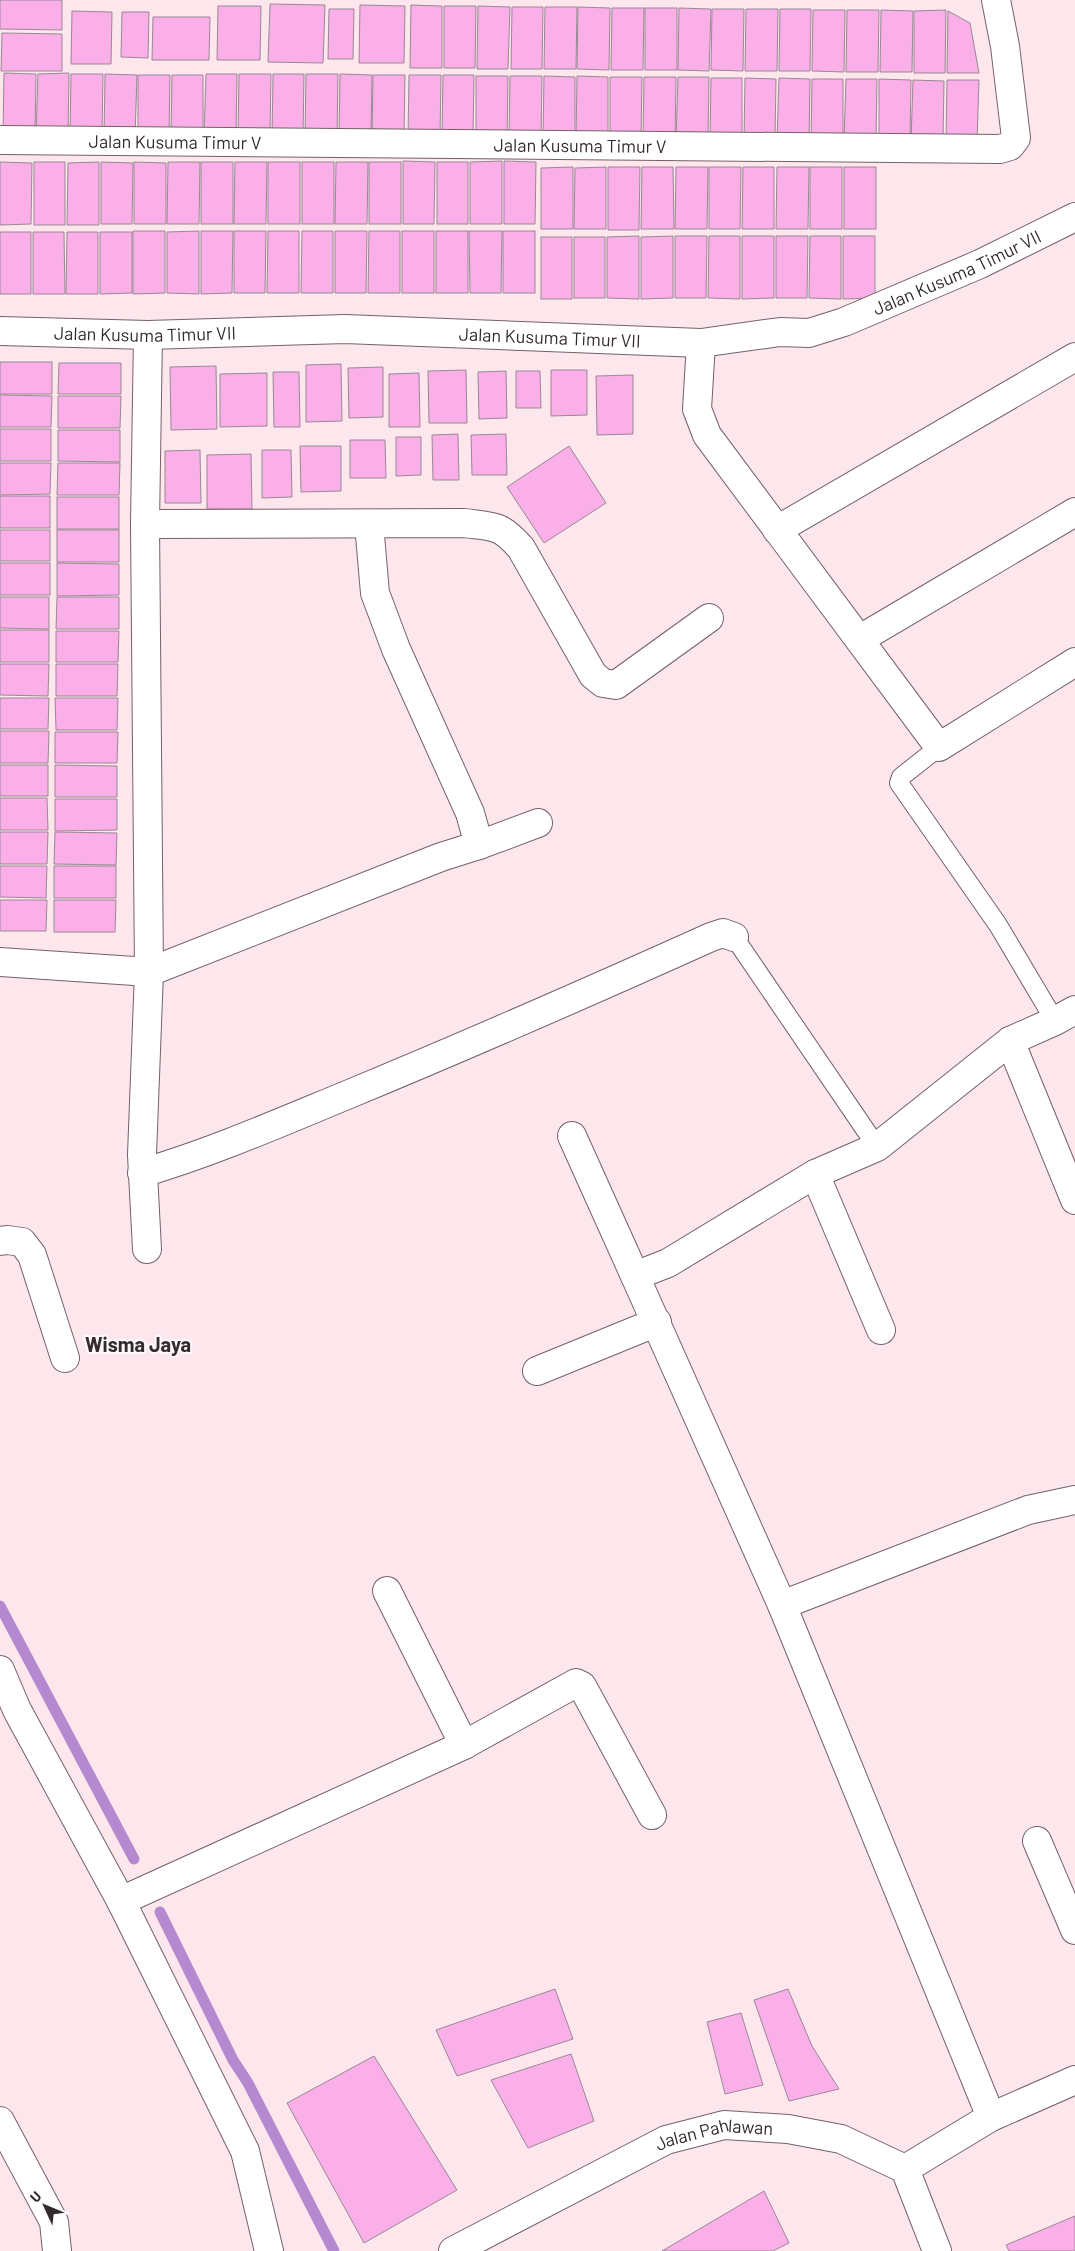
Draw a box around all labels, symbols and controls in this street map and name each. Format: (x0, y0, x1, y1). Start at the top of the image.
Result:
street label: Jalan Kusuma Timur V (88, 130, 262, 153)
street label: Jalan Kusuma Timur V (493, 133, 667, 157)
street label: Jalan Kusuma Timur VII (869, 225, 1044, 320)
street label: Jalan Kusuma Timur VII (54, 321, 236, 346)
street label: Jalan Kusuma Timur VII (458, 322, 641, 352)
district label: Wisma Jaya (85, 1332, 191, 1356)
street label: Jalan Pahlawan (651, 2113, 774, 2155)
north arrow (20, 2181, 70, 2231)
text: U (26, 2187, 45, 2206)

